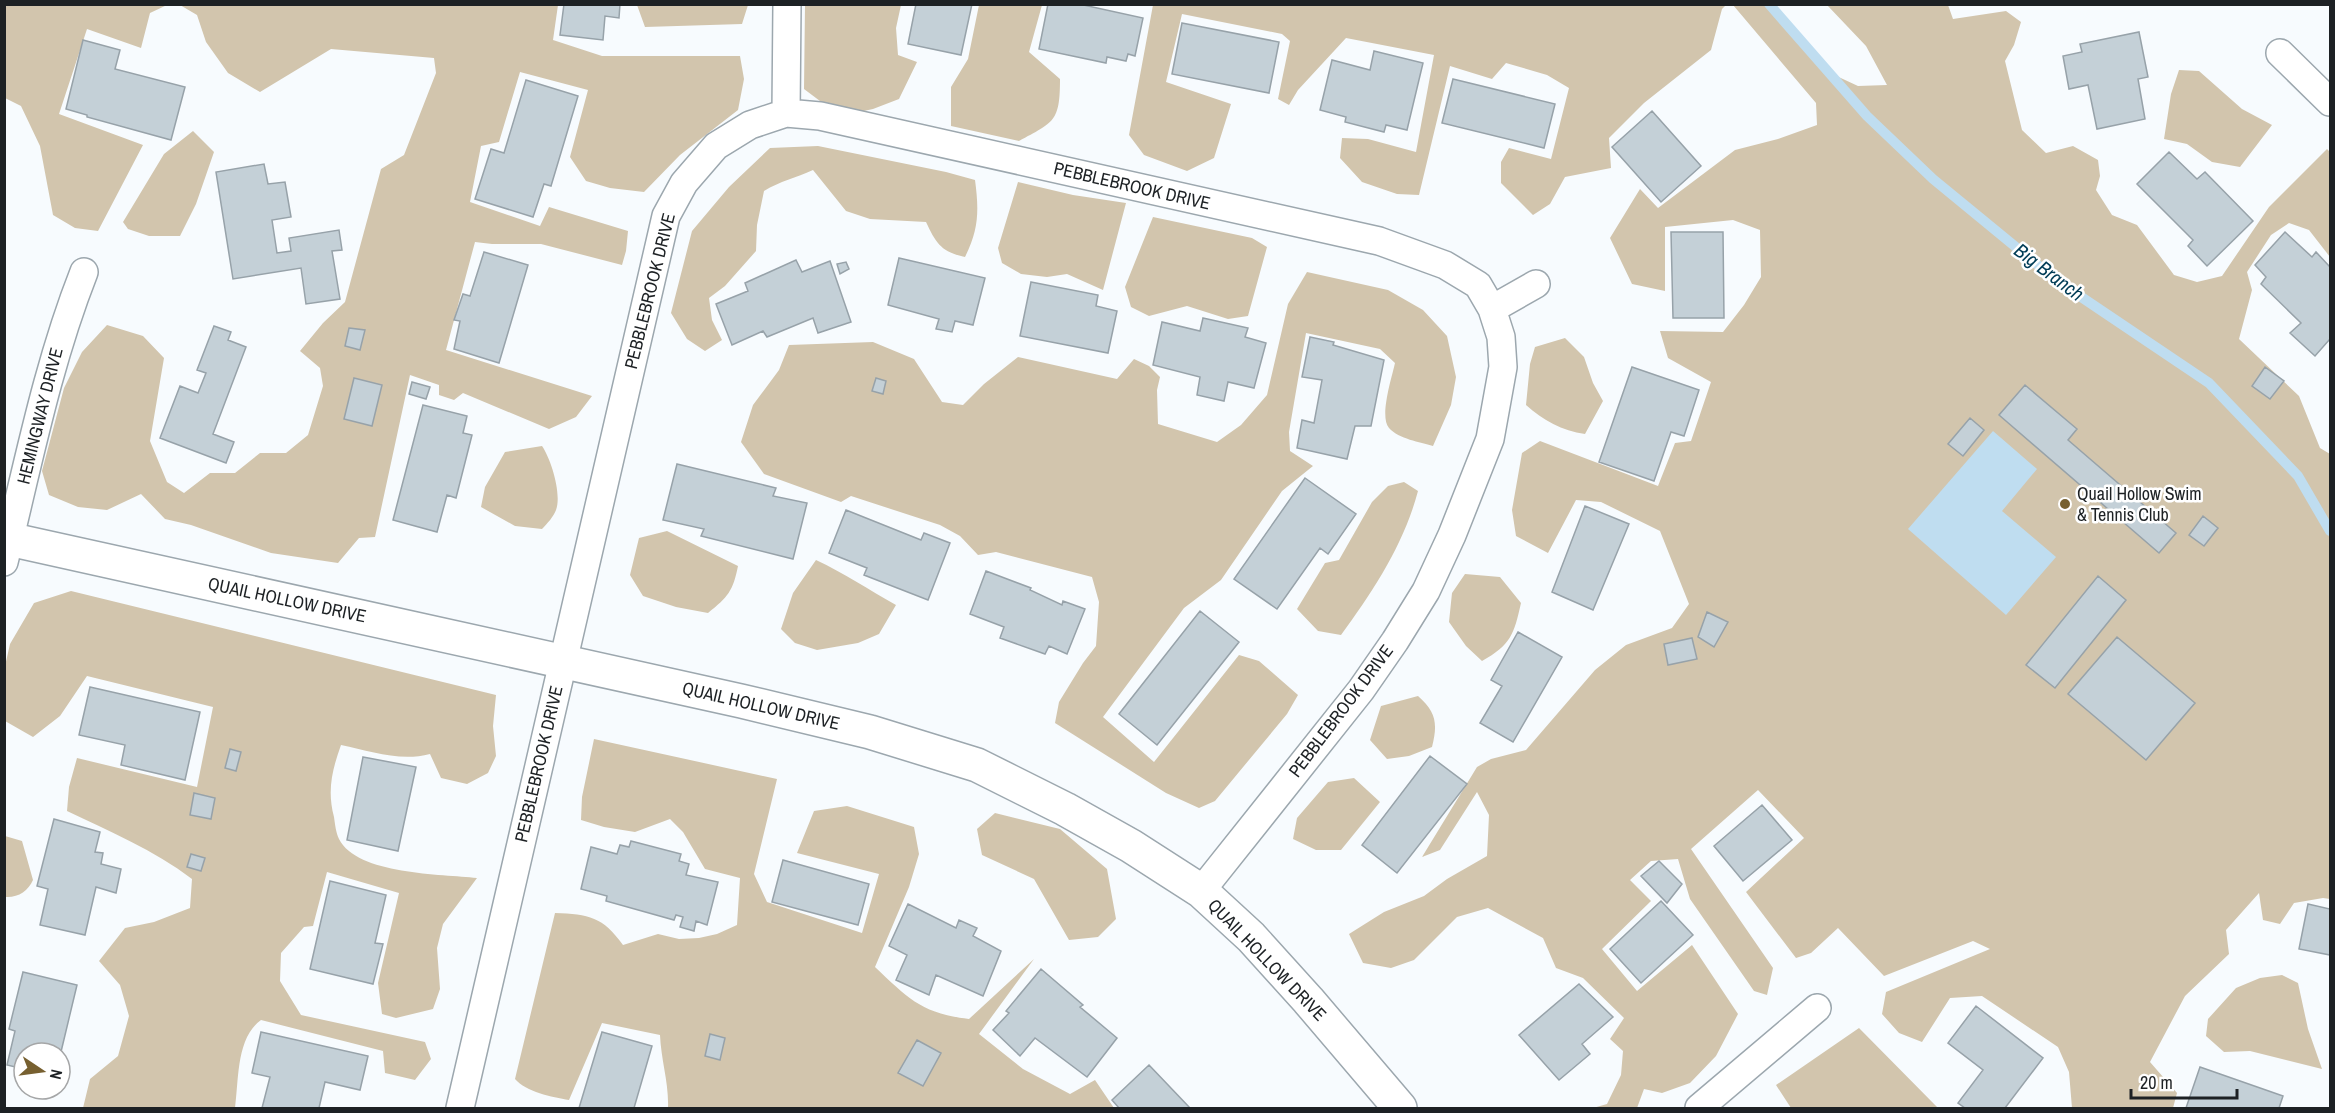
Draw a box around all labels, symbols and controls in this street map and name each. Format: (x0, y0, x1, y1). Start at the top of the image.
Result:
street label: PEBBLEBROOK DRIVE (1051, 155, 1213, 216)
street label: PEBBLEBROOK DRIVE (618, 210, 681, 372)
water label: Big Branch (2009, 236, 2090, 307)
street label: HEMINGWAY DRIVE (10, 345, 69, 487)
place label: Quail Hollow Swim & Tennis Club (2077, 481, 2202, 527)
marker: Quail Hollow Swim & Tennis Club (2058, 497, 2072, 511)
street label: QUAIL HOLLOW DRIVE (206, 571, 368, 628)
street label: PEBBLEBROOK DRIVE (1282, 639, 1399, 782)
street label: QUAIL HOLLOW DRIVE (680, 675, 842, 736)
street label: PEBBLEBROOK DRIVE (508, 683, 569, 845)
street label: QUAIL HOLLOW DRIVE (1202, 893, 1332, 1026)
north arrow (12, 1041, 72, 1101)
scale bar (2131, 1062, 2238, 1100)
text: N (45, 1067, 68, 1081)
text: 20 m (2140, 1070, 2173, 1095)

